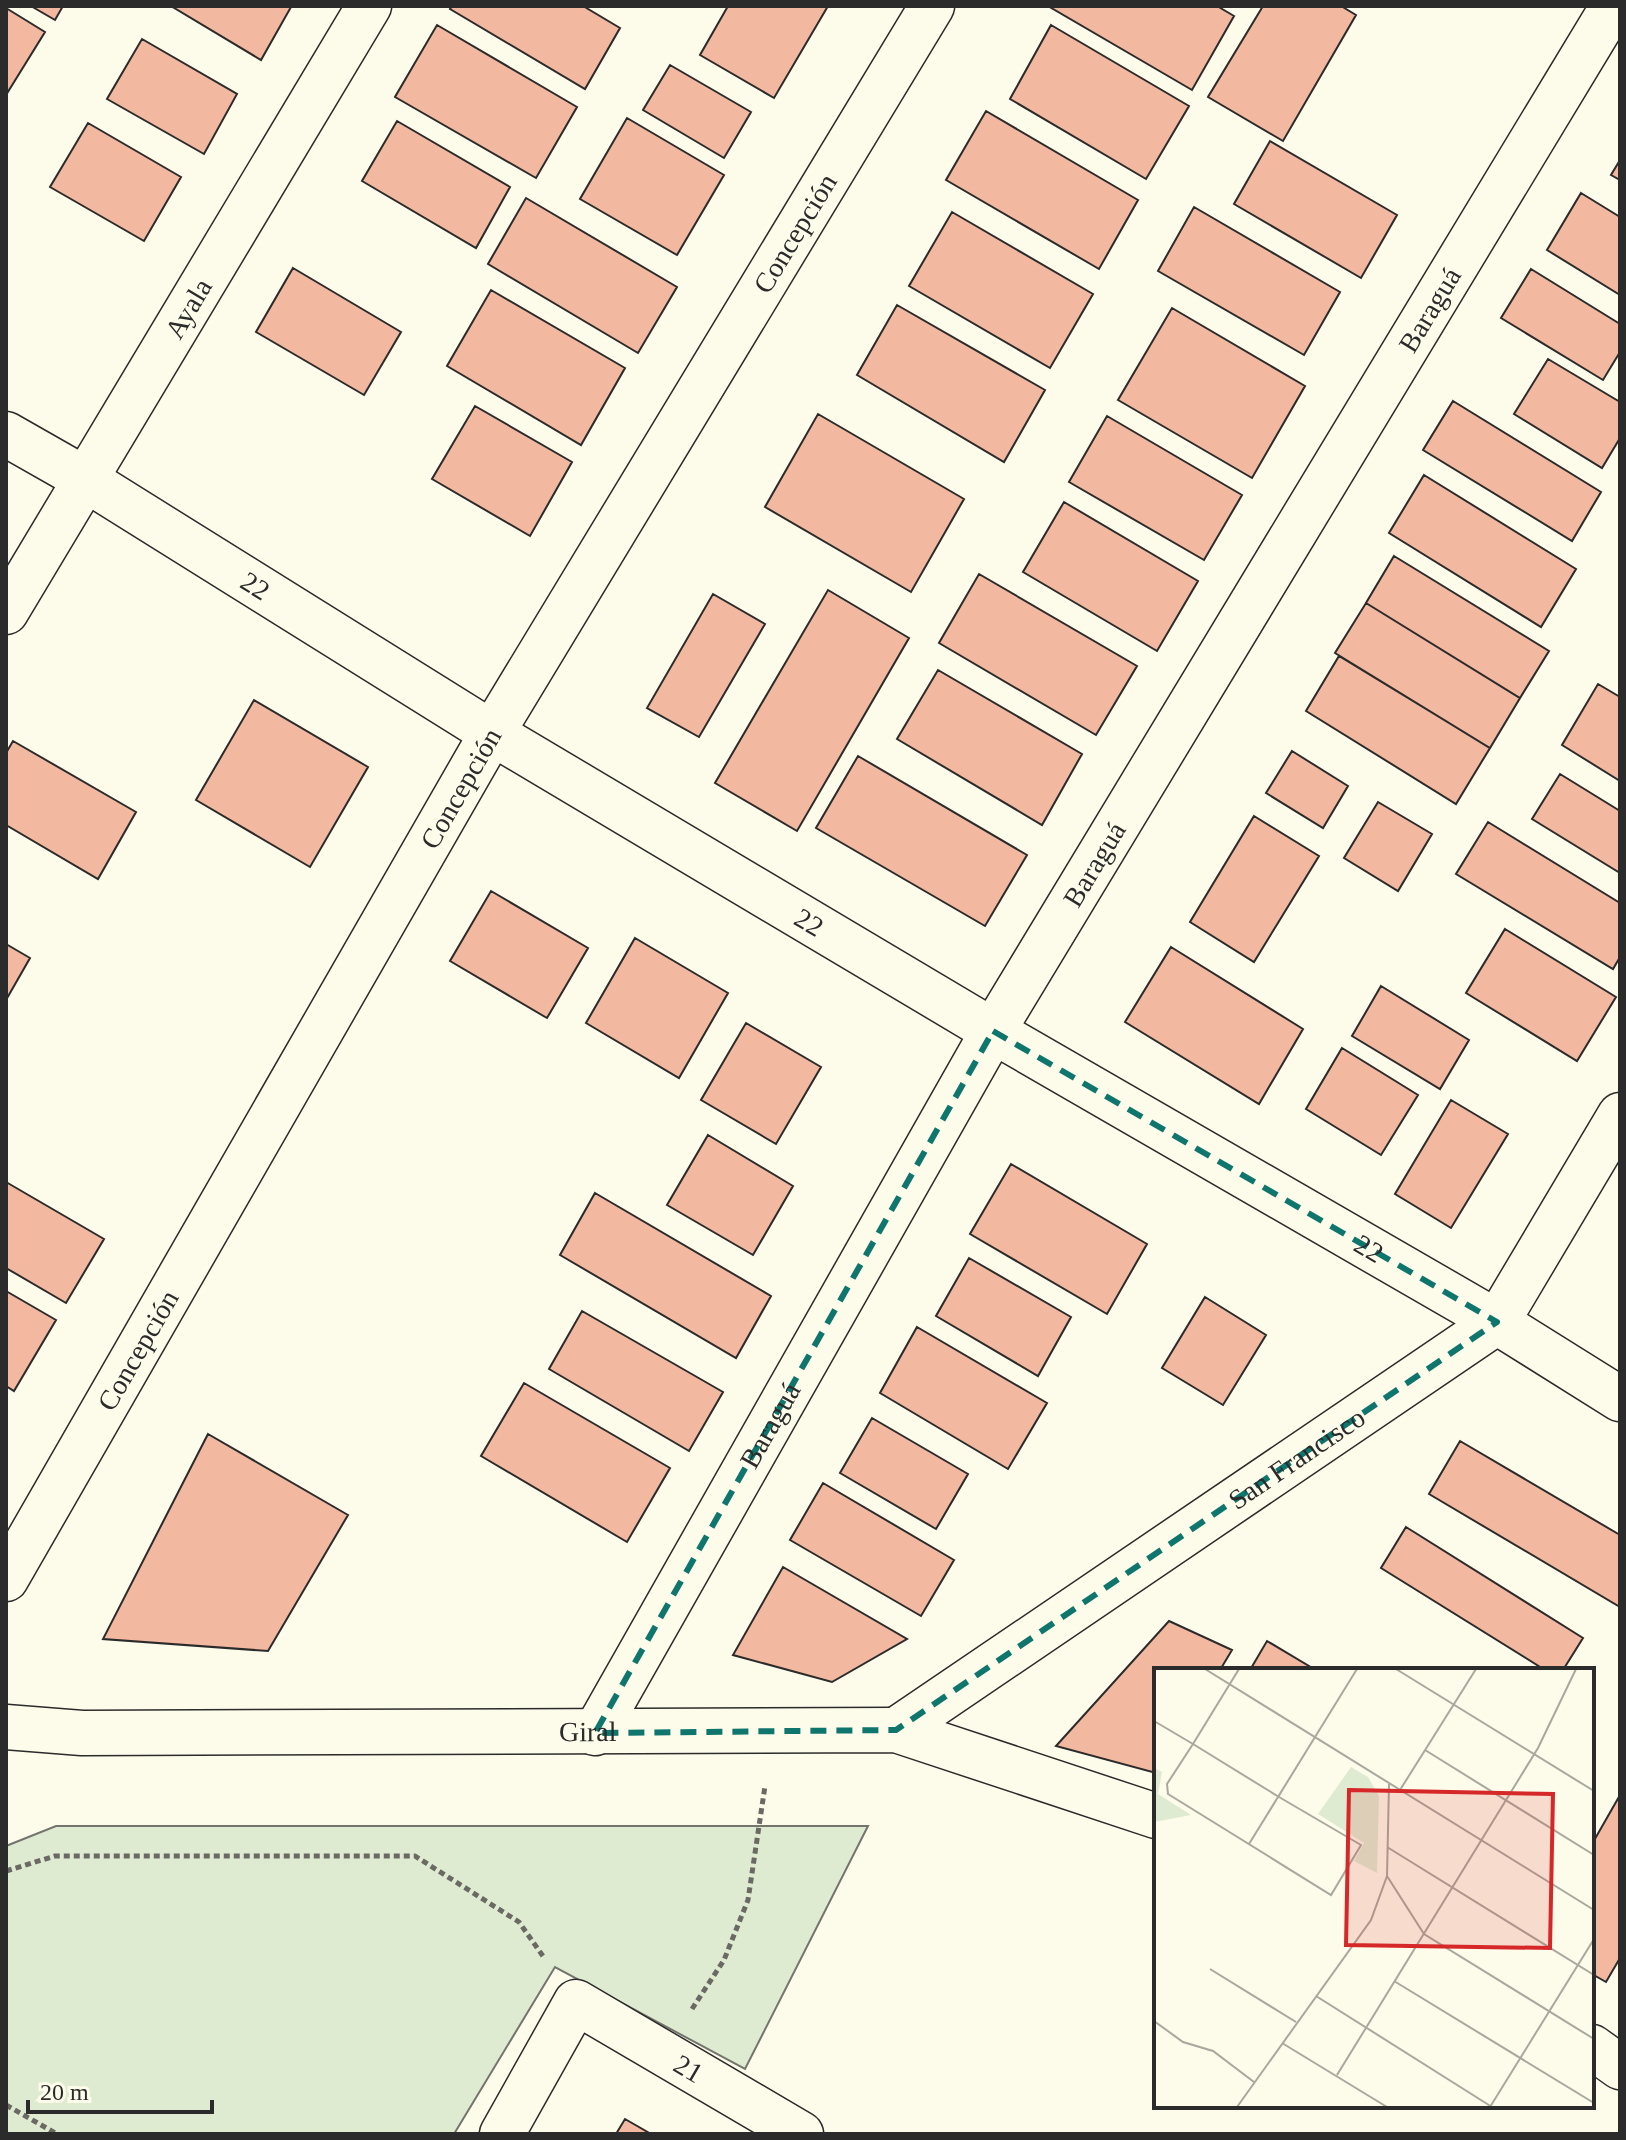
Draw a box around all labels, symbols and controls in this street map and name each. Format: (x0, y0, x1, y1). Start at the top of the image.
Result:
street label: Concepción (747, 168, 843, 299)
street label: Baraguá (1392, 261, 1467, 358)
street label: Ayala (159, 273, 218, 344)
street label: 22 (235, 565, 275, 606)
street label: Concepción (414, 723, 507, 854)
street label: Baraguá (1057, 816, 1132, 912)
street label: 22 (789, 902, 829, 943)
street label: 22 (1349, 1228, 1389, 1269)
street label: Concepción (91, 1285, 185, 1416)
street label: Baraguá (734, 1377, 807, 1474)
street label: San Francisco (1223, 1401, 1371, 1516)
inset map (1154, 1668, 1594, 2108)
street label: Giral (559, 1716, 617, 1747)
street label: 21 (669, 2048, 708, 2089)
scale bar (28, 2064, 212, 2114)
text: 20 m (40, 2079, 89, 2105)

